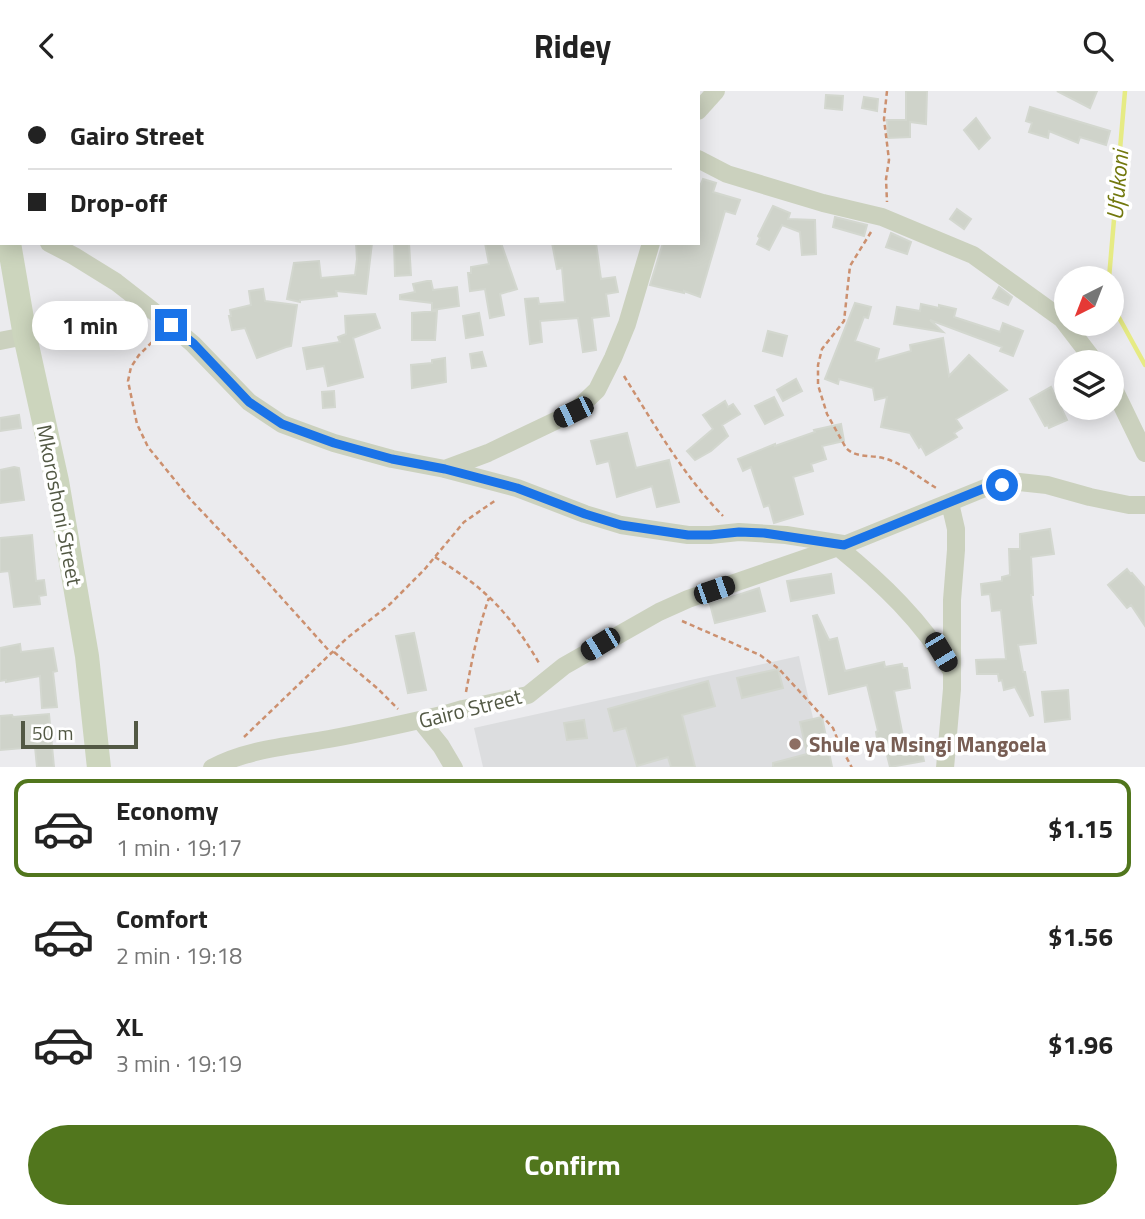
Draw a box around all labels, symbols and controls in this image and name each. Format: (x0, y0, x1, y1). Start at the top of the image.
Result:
text: Ridey (534, 22, 611, 70)
icon: back (28, 27, 66, 65)
icon: search (1079, 27, 1117, 65)
text: Gairo Street (70, 116, 204, 155)
water label: Ufukoni (1097, 147, 1138, 221)
text: Drop-off (70, 183, 167, 222)
north arrow (1054, 266, 1124, 336)
map controls (1054, 266, 1124, 420)
callout: 1 min (31, 301, 146, 349)
text: 1 min (62, 308, 118, 343)
route end (155, 309, 187, 341)
button: layers (1054, 350, 1124, 420)
car (550, 393, 597, 431)
street label: Mkoroshoni Street (29, 422, 91, 589)
route start (986, 469, 1018, 501)
car (691, 573, 738, 607)
car (577, 624, 624, 664)
car (922, 629, 961, 675)
street label: Gairo Street (415, 680, 525, 736)
text: 50 m (32, 718, 73, 747)
scale bar (21, 719, 138, 750)
place label: Shule ya Msingi Mangoela (809, 728, 1047, 760)
marker: Shule ya Msingi Mangoela (787, 736, 803, 752)
text: Economy (116, 791, 218, 830)
icon: car (32, 797, 95, 860)
text: $1.15 (1048, 809, 1113, 848)
text: 1 min · 19:17 (116, 830, 242, 865)
text: Comfort (116, 899, 208, 938)
icon: car (32, 905, 95, 968)
text: $1.56 (1048, 917, 1113, 956)
text: 2 min · 19:18 (116, 938, 242, 973)
text: XL (116, 1007, 143, 1046)
icon: car (32, 1013, 95, 1076)
text: $1.96 (1048, 1025, 1113, 1064)
text: 3 min · 19:19 (116, 1046, 242, 1081)
button: Confirm (28, 1125, 1117, 1205)

